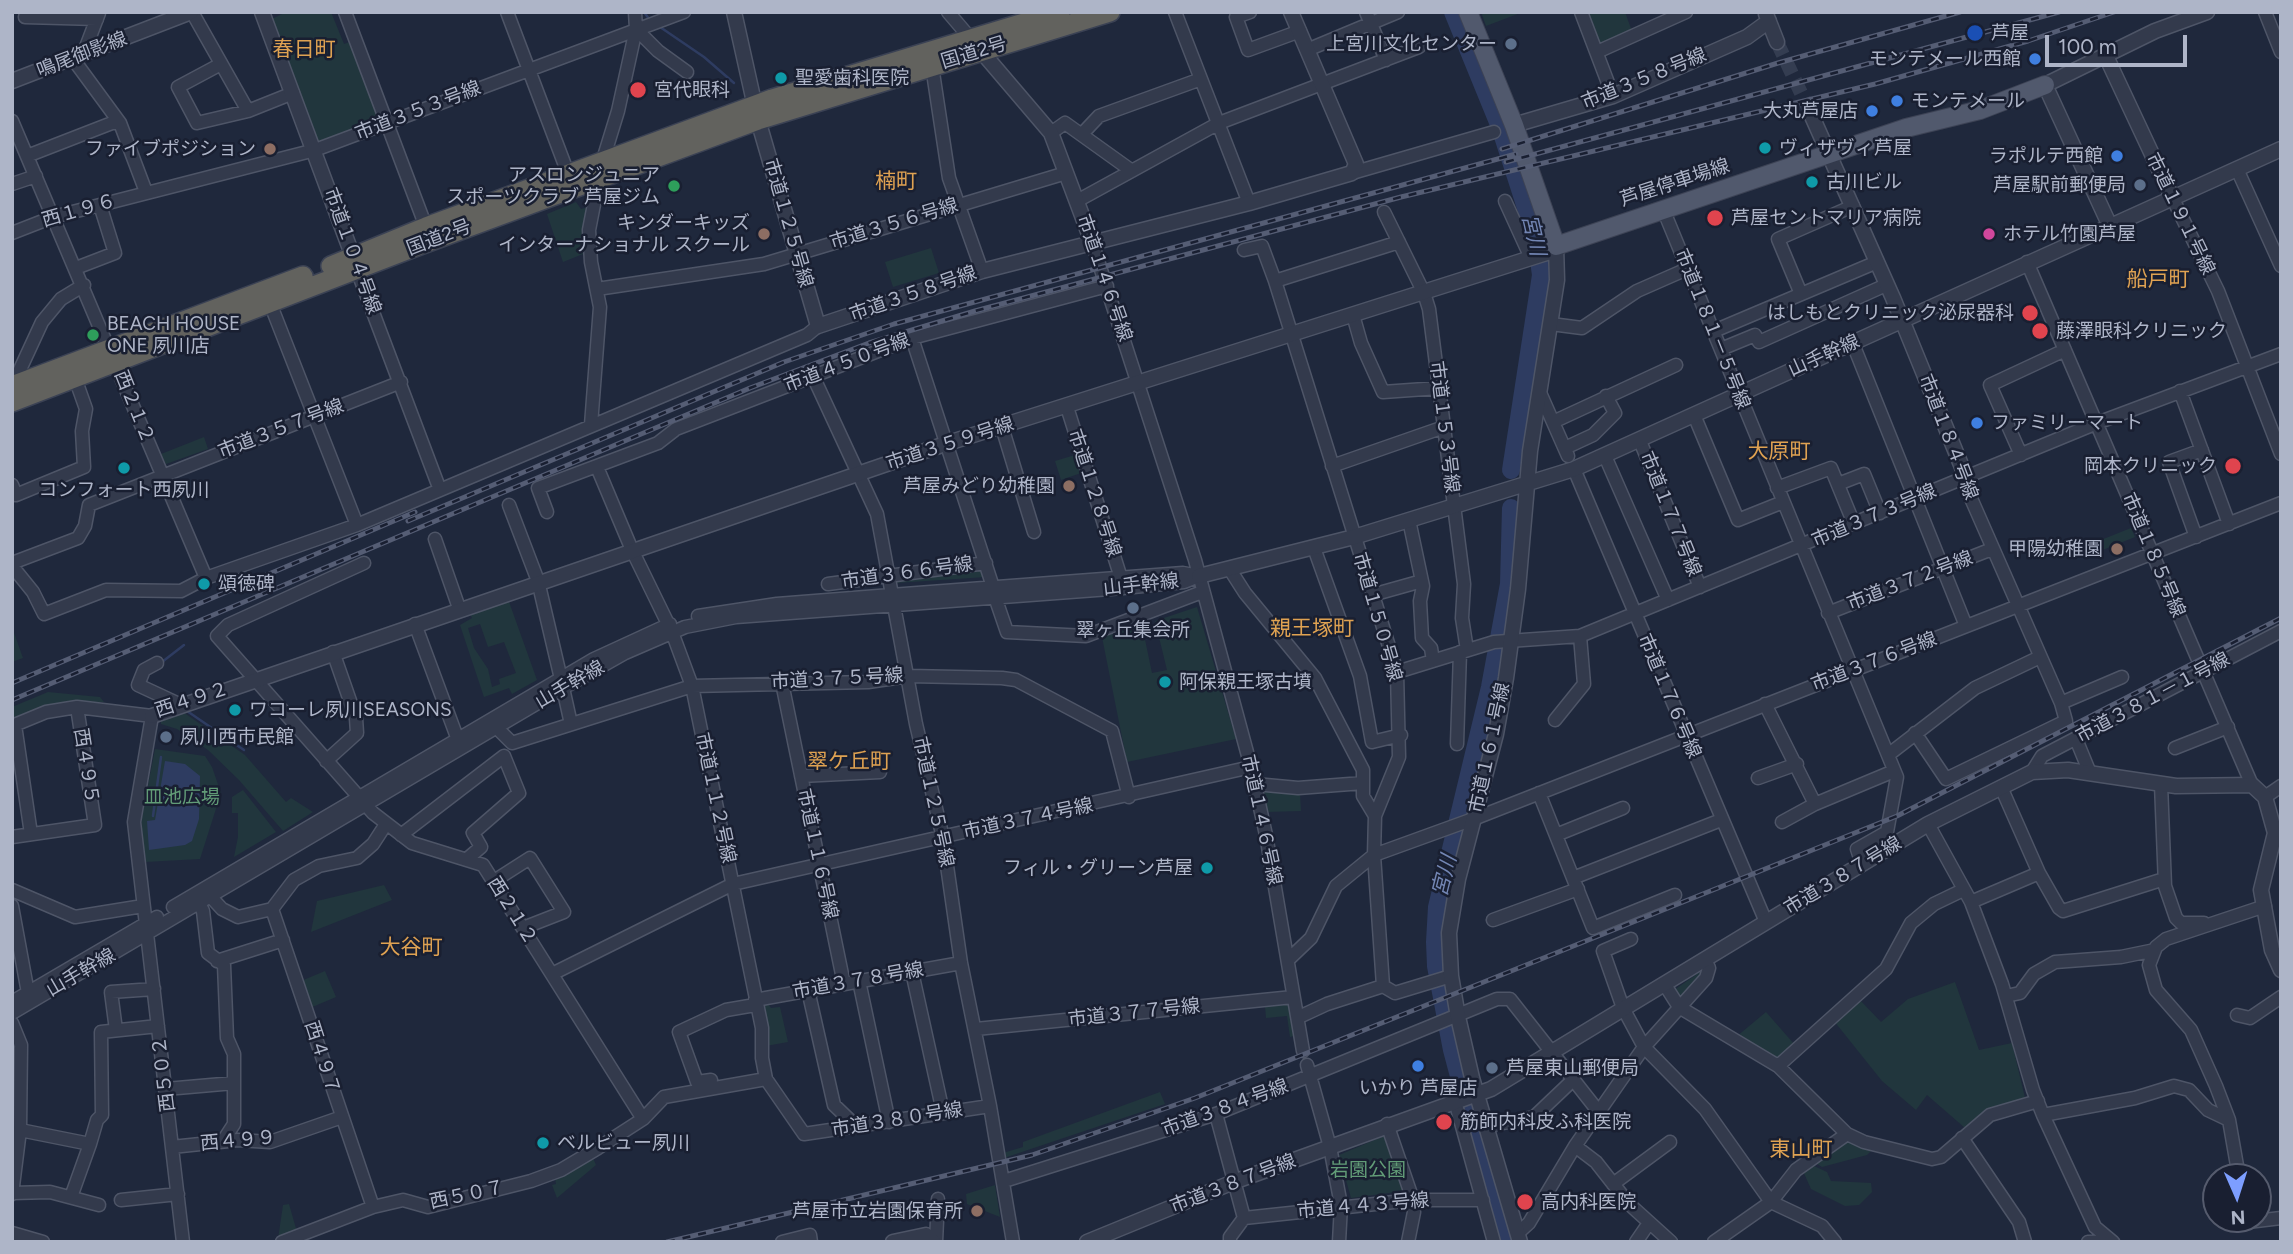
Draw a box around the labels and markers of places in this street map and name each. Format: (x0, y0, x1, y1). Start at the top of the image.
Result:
place label: 芦屋 (1991, 22, 2029, 44)
marker: 芦屋 (1965, 23, 1985, 43)
place label: 上宮川文化センター (1326, 33, 1497, 55)
marker: 上宮川文化センター (1503, 36, 1519, 52)
place label: モンテメール西館 (1869, 48, 2021, 70)
marker: モンテメール西館 (2027, 51, 2043, 67)
place label: 聖愛歯科医院 (795, 67, 909, 89)
marker: 聖愛歯科医院 (773, 70, 789, 86)
place label: 宮代眼科 (654, 79, 730, 101)
marker: 宮代眼科 (628, 80, 648, 100)
place label: モンテメール (1911, 90, 2025, 112)
marker: モンテメール (1889, 93, 1905, 109)
place label: 大丸芦屋店 (1763, 100, 1858, 122)
marker: 大丸芦屋店 (1864, 103, 1880, 119)
place label: ヴィザヴィ芦屋 (1779, 137, 1912, 159)
place label: ファイブポジション (85, 138, 256, 160)
marker: ヴィザヴィ芦屋 (1757, 140, 1773, 156)
marker: ファイブポジション (262, 141, 278, 157)
place label: ラポルテ西館 (1989, 145, 2103, 167)
marker: ラポルテ西館 (2109, 148, 2125, 164)
place label: アスロンジュニア スポーツクラブ 芦屋ジム (446, 164, 660, 208)
place label: 古川ビル (1826, 171, 1902, 193)
marker: 古川ビル (1804, 174, 1820, 190)
place label: 芦屋駅前郵便局 (1993, 174, 2126, 196)
marker: 芦屋駅前郵便局 (2132, 177, 2148, 193)
marker: アスロンジュニア スポーツクラブ 芦屋ジム (666, 178, 682, 194)
place label: 芦屋セントマリア病院 (1731, 207, 1921, 229)
marker: 芦屋セントマリア病院 (1705, 208, 1725, 228)
place label: キンダーキッズ インターナショナル スクール (498, 212, 750, 256)
place label: ホテル竹園芦屋 (2003, 223, 2136, 245)
marker: キンダーキッズ インターナショナル スクール (756, 226, 772, 242)
marker: ホテル竹園芦屋 (1981, 226, 1997, 242)
place label: はしもとクリニック泌尿器科 (1767, 302, 2014, 324)
marker: はしもとクリニック泌尿器科 (2020, 303, 2040, 323)
place label: BEACH HOUSE ONE 夙川店 (107, 313, 240, 357)
place label: 藤澤眼科クリニック (2056, 320, 2227, 342)
marker: 藤澤眼科クリニック (2030, 321, 2050, 341)
marker: BEACH HOUSE ONE 夙川店 (85, 327, 101, 343)
place label: ファミリーマート (1991, 412, 2143, 434)
marker: ファミリーマート (1969, 415, 1985, 431)
place label: 岡本クリニック (2084, 455, 2217, 477)
marker: 岡本クリニック (2223, 456, 2243, 476)
marker: コンフォート西夙川 (116, 460, 132, 476)
place label: 芦屋みどり幼稚園 (903, 475, 1055, 497)
marker: 芦屋みどり幼稚園 (1061, 478, 1077, 494)
place label: コンフォート西夙川 (39, 479, 209, 501)
place label: 甲陽幼稚園 (2008, 538, 2103, 560)
marker: 甲陽幼稚園 (2109, 541, 2125, 557)
place label: 頌徳碑 (218, 573, 275, 595)
marker: 頌徳碑 (196, 576, 212, 592)
marker: 翠ヶ丘集会所 (1125, 600, 1141, 616)
place label: 翠ヶ丘集会所 (1076, 619, 1190, 641)
place label: 阿保親王塚古墳 (1179, 671, 1312, 693)
marker: 阿保親王塚古墳 (1157, 674, 1173, 690)
place label: ワコーレ夙川SEASONS (249, 699, 452, 721)
marker: ワコーレ夙川SEASONS (227, 702, 243, 718)
place label: 夙川西市民館 (180, 726, 294, 748)
marker: 夙川西市民館 (158, 729, 174, 745)
place label: フィル・グリーン芦屋 (1003, 857, 1193, 879)
marker: フィル・グリーン芦屋 (1199, 860, 1215, 876)
place label: 芦屋東山郵便局 (1506, 1057, 1639, 1079)
marker: いかり 芦屋店 (1410, 1058, 1426, 1074)
marker: 芦屋東山郵便局 (1484, 1060, 1500, 1076)
place label: いかり 芦屋店 (1359, 1077, 1477, 1099)
place label: 筋師内科皮ふ科医院 (1460, 1111, 1631, 1133)
marker: 筋師内科皮ふ科医院 (1434, 1112, 1454, 1132)
place label: ベルビュー夙川 (557, 1132, 690, 1154)
marker: ベルビュー夙川 (535, 1135, 551, 1151)
place label: 高内科医院 (1541, 1191, 1636, 1213)
marker: 高内科医院 (1515, 1192, 1535, 1212)
place label: 芦屋市立岩園保育所 (792, 1200, 963, 1222)
marker: 芦屋市立岩園保育所 (969, 1203, 985, 1219)

